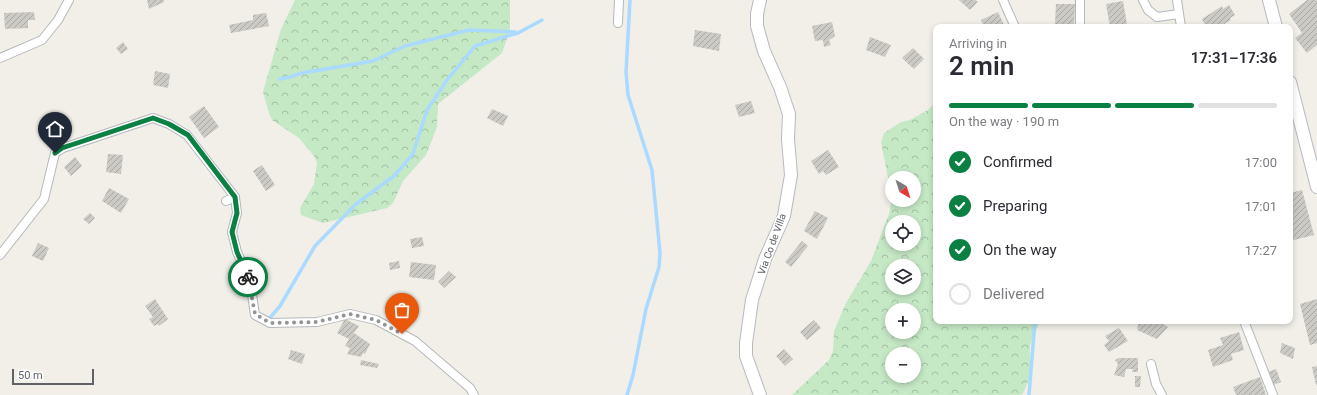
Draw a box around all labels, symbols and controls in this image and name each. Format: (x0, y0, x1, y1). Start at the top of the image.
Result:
text: Arriving in (949, 36, 1007, 51)
text: 17:31–17:36 (1191, 49, 1277, 67)
text: 2 min (949, 51, 1014, 81)
pin (38, 112, 72, 153)
text: On the way · 190 m (949, 114, 1059, 129)
icon: home (44, 118, 66, 140)
icon: check (949, 151, 971, 173)
text: Confirmed (983, 153, 1053, 171)
text: 17:00 (1245, 155, 1277, 170)
north arrow (885, 171, 921, 207)
map controls (885, 171, 921, 383)
icon: check (949, 195, 971, 217)
text: Preparing (983, 197, 1047, 215)
text: 17:01 (1245, 199, 1277, 214)
street label: Via Co de Villa (756, 212, 788, 276)
button: locate (885, 215, 921, 251)
icon: check (949, 239, 971, 261)
text: On the way (983, 241, 1057, 259)
text: 17:27 (1245, 243, 1277, 258)
courier (228, 257, 268, 297)
button: layers (885, 259, 921, 295)
icon: bike (237, 266, 259, 288)
text: Delivered (983, 285, 1045, 303)
pin (385, 293, 419, 334)
icon: bag (391, 299, 413, 321)
button: + (885, 303, 921, 339)
button: − (885, 347, 921, 383)
scale bar (12, 367, 94, 386)
text: 50 m (18, 369, 43, 382)

